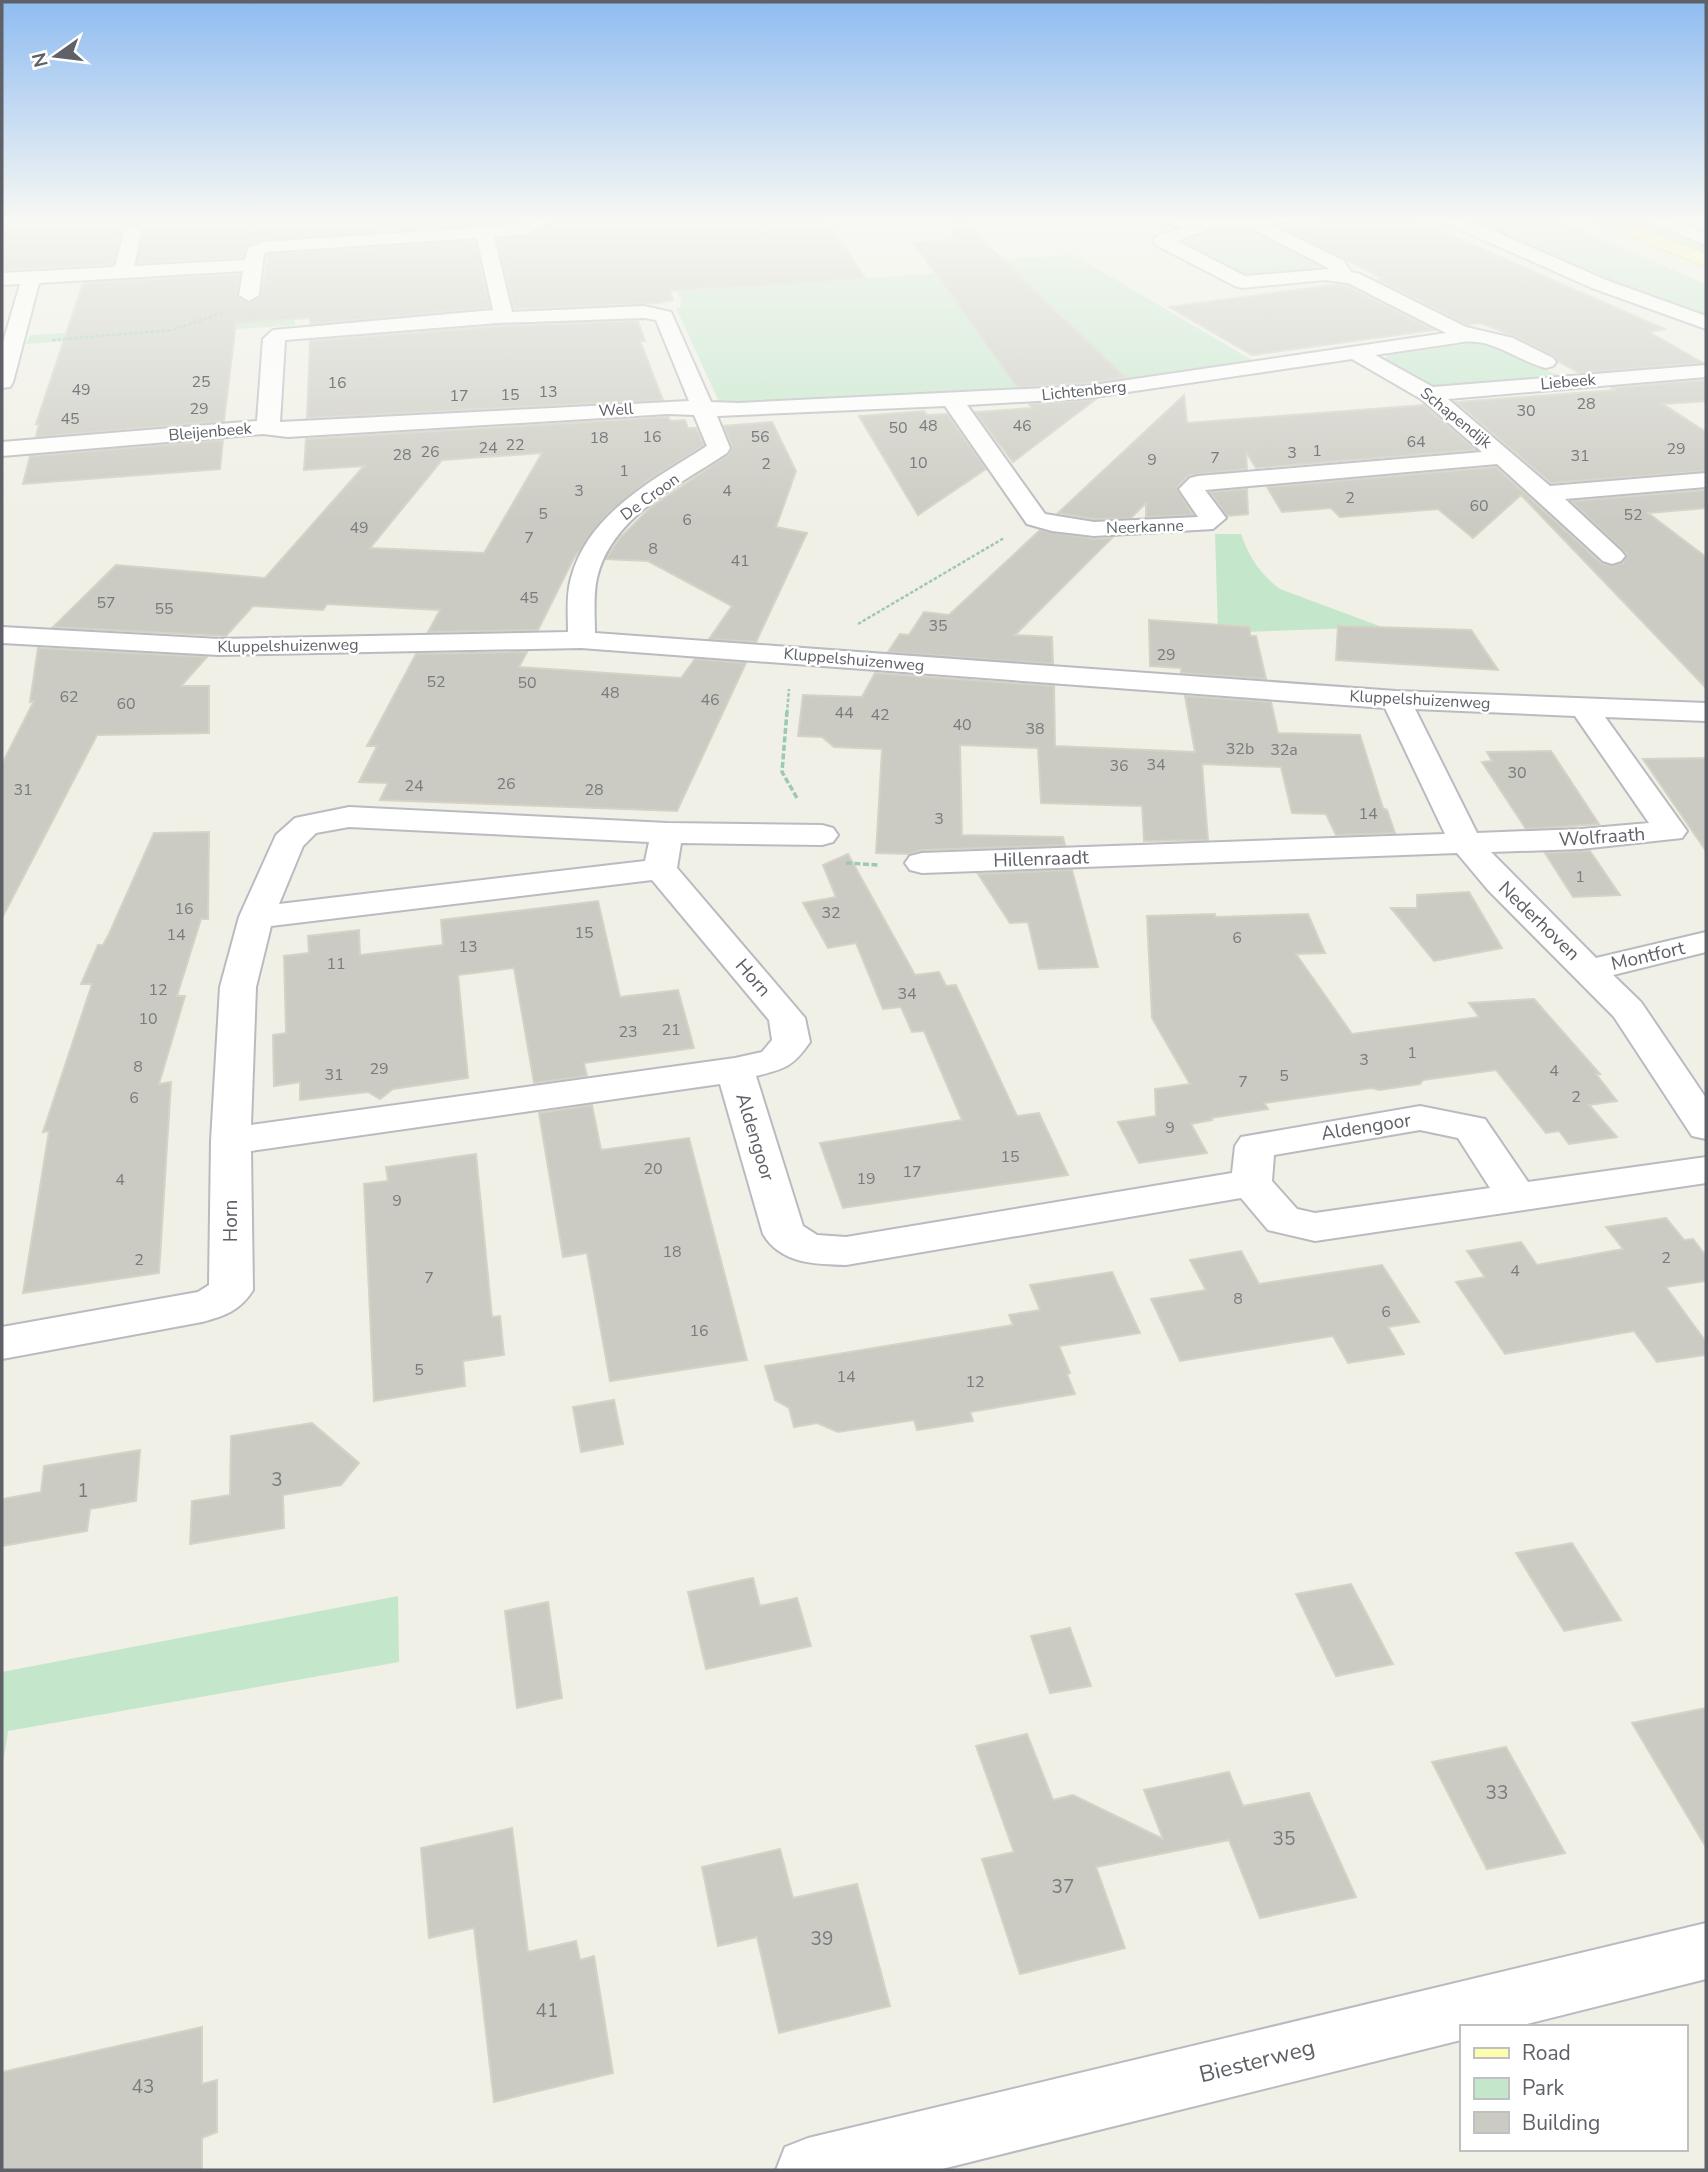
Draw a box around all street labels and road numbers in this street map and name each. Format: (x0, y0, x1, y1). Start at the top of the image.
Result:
street label: Liebeek (1540, 369, 1597, 395)
street label: Lichtenberg (1041, 376, 1127, 406)
street label: Schapendijk (1415, 382, 1497, 454)
street label: Well (598, 398, 634, 422)
street label: Bleijenbeek (167, 417, 254, 447)
street label: De Croon (616, 468, 684, 526)
street label: Neerkanne (1106, 515, 1184, 539)
street label: Kluppelshuizenweg (217, 634, 359, 658)
street label: Kluppelshuizenweg (783, 643, 925, 677)
street label: Kluppelshuizenweg (1349, 685, 1491, 715)
street label: Wolfraath (1558, 821, 1646, 853)
street label: Hillenraadt (993, 844, 1090, 874)
street label: Nederhoven (1493, 876, 1585, 966)
street label: Montfort (1609, 935, 1688, 977)
street label: Horn (729, 953, 777, 1003)
street label: Aldengoor (729, 1090, 781, 1184)
street label: Aldengoor (1319, 1107, 1413, 1147)
street label: Horn (218, 1200, 244, 1242)
street label: Biesterweg (1196, 2032, 1318, 2090)

